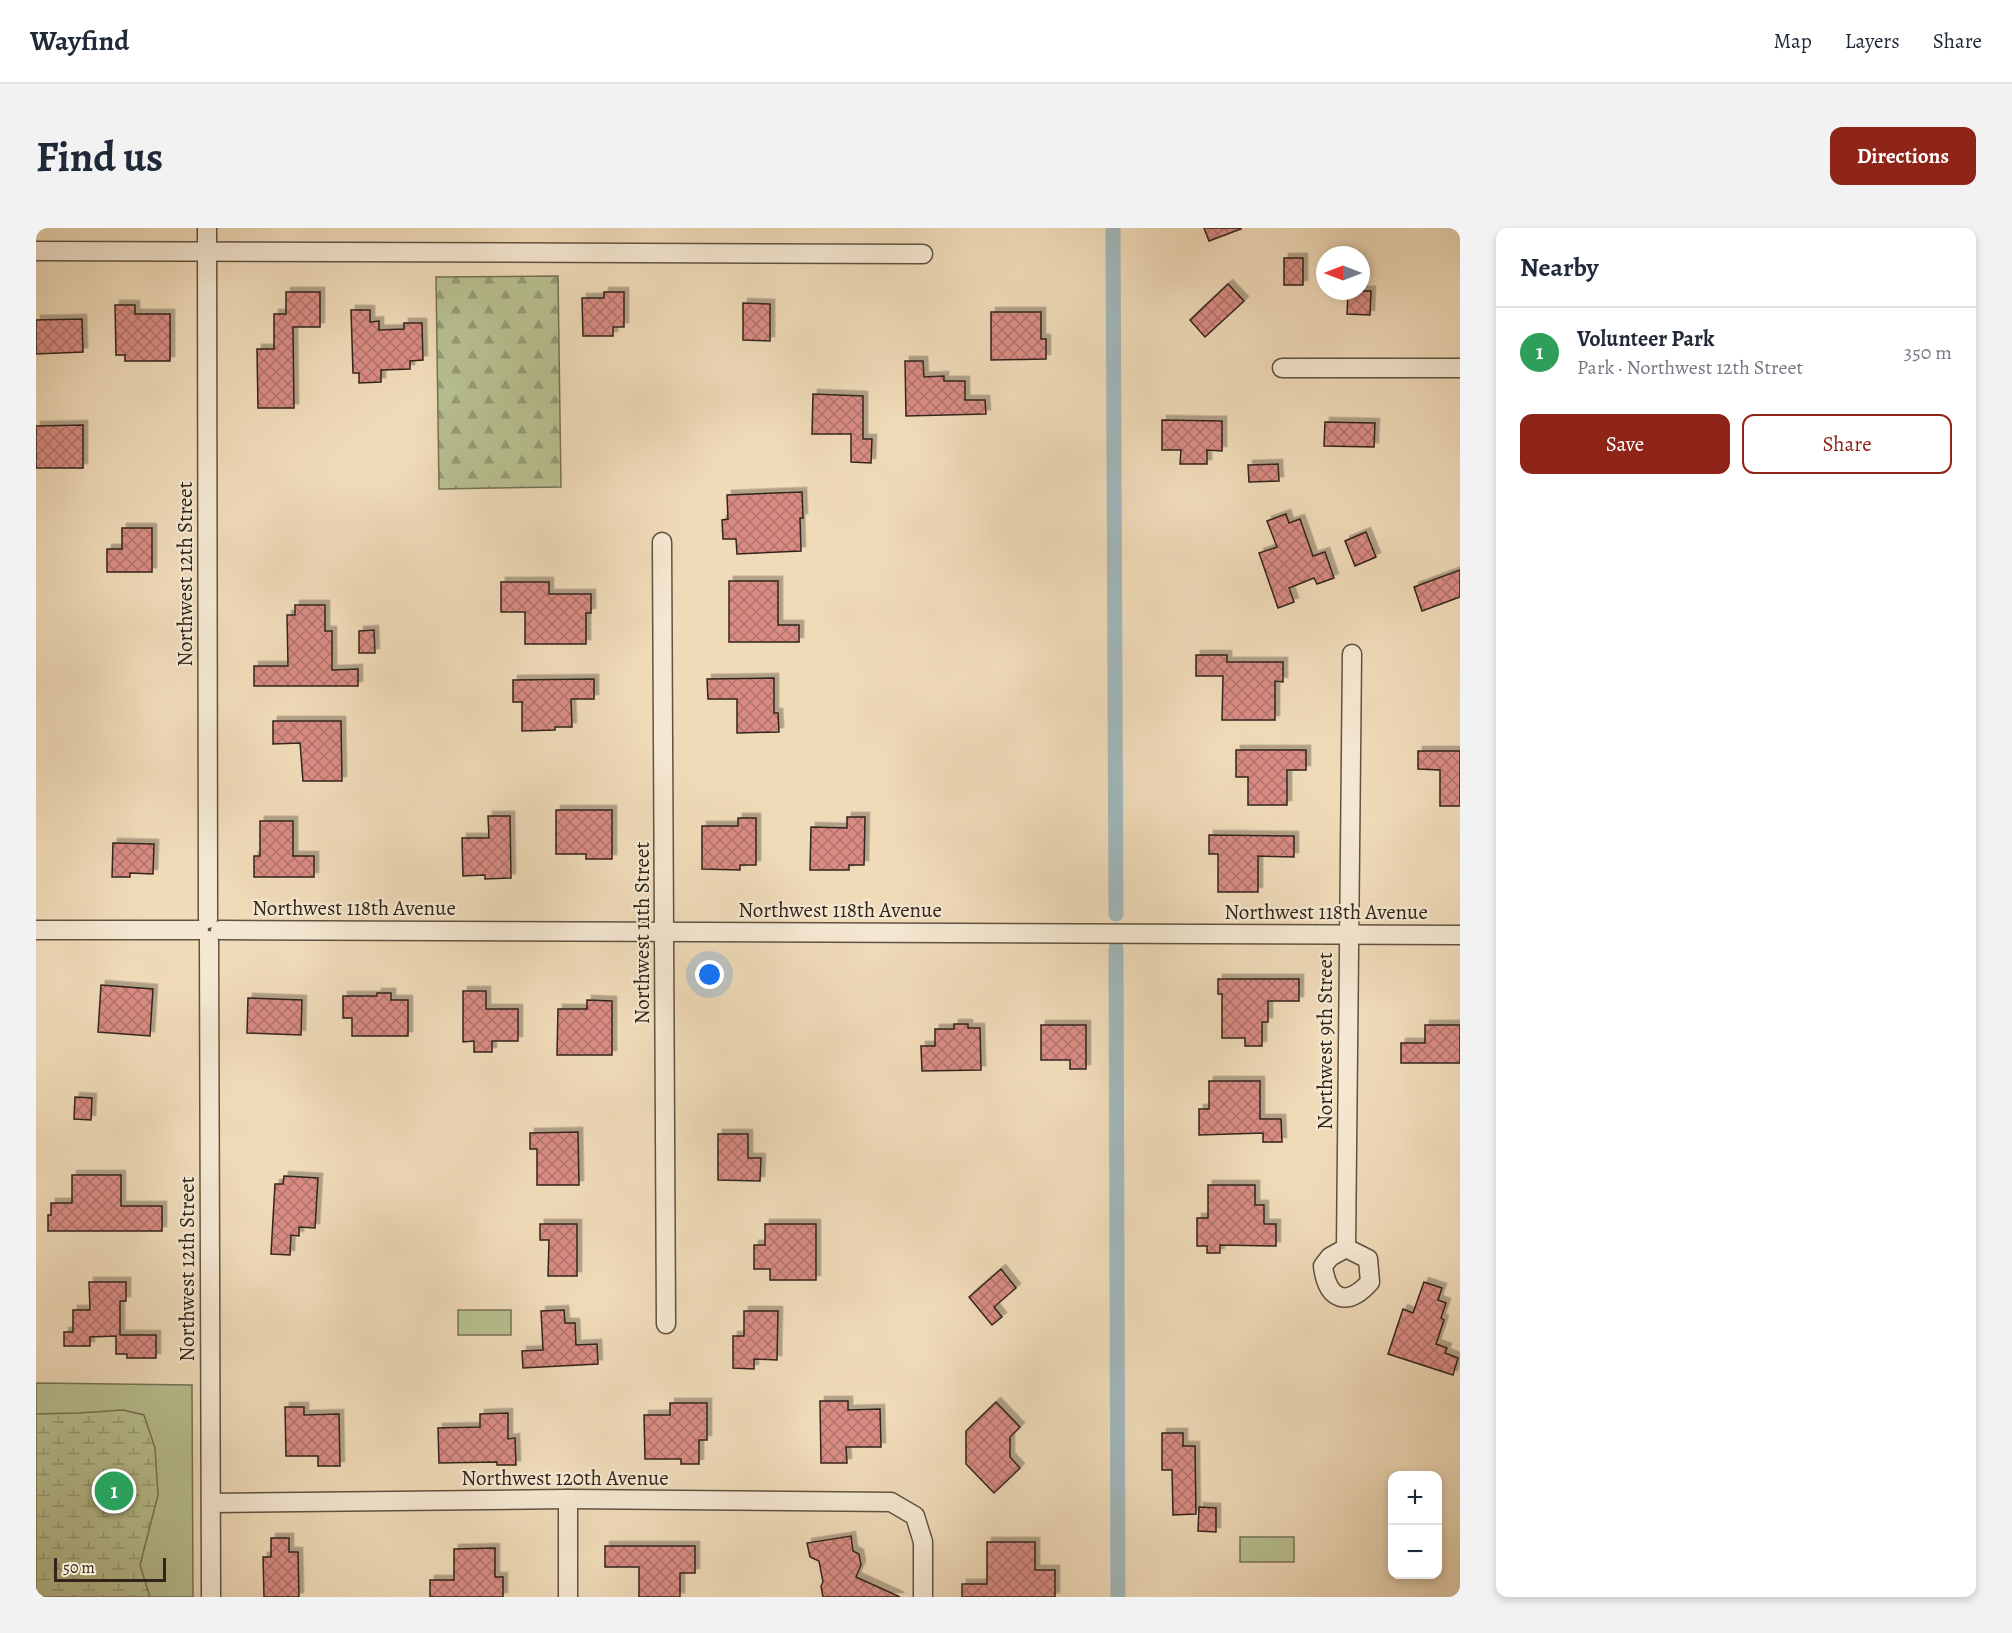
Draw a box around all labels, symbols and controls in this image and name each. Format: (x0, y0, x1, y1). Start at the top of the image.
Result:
text: Wayfind (30, 22, 129, 60)
text: Map (1773, 27, 1812, 55)
text: Layers (1845, 27, 1900, 55)
text: Share (1933, 27, 1982, 55)
button: Directions (1830, 127, 1976, 185)
text: Find us (36, 128, 163, 185)
north arrow (1316, 246, 1370, 300)
text: Nearby (1520, 250, 1599, 285)
text: Volunteer Park (1577, 324, 1714, 354)
text: 1 (1536, 339, 1543, 366)
text: 350 m (1904, 339, 1952, 366)
text: Park · Northwest 12th Street (1577, 354, 1803, 381)
button: Save (1520, 414, 1730, 474)
button: Share (1742, 414, 1952, 474)
street label: Northwest 12th Street (171, 481, 199, 667)
street label: Northwest 11th Street (628, 842, 656, 1024)
street label: Northwest 118th Avenue (252, 894, 456, 922)
street label: Northwest 118th Avenue (738, 896, 942, 924)
street label: Northwest 118th Avenue (1224, 898, 1428, 926)
street label: Northwest 9th Street (1311, 952, 1339, 1130)
your location (695, 960, 724, 989)
street label: Northwest 12th Street (173, 1176, 201, 1362)
street label: Northwest 120th Avenue (461, 1464, 669, 1492)
pin: 1 (94, 1468, 134, 1514)
map controls (1388, 1471, 1442, 1579)
button: + (1388, 1471, 1442, 1525)
button: − (1388, 1525, 1442, 1579)
scale bar (54, 1555, 166, 1582)
text: 50 m (63, 1557, 95, 1579)

